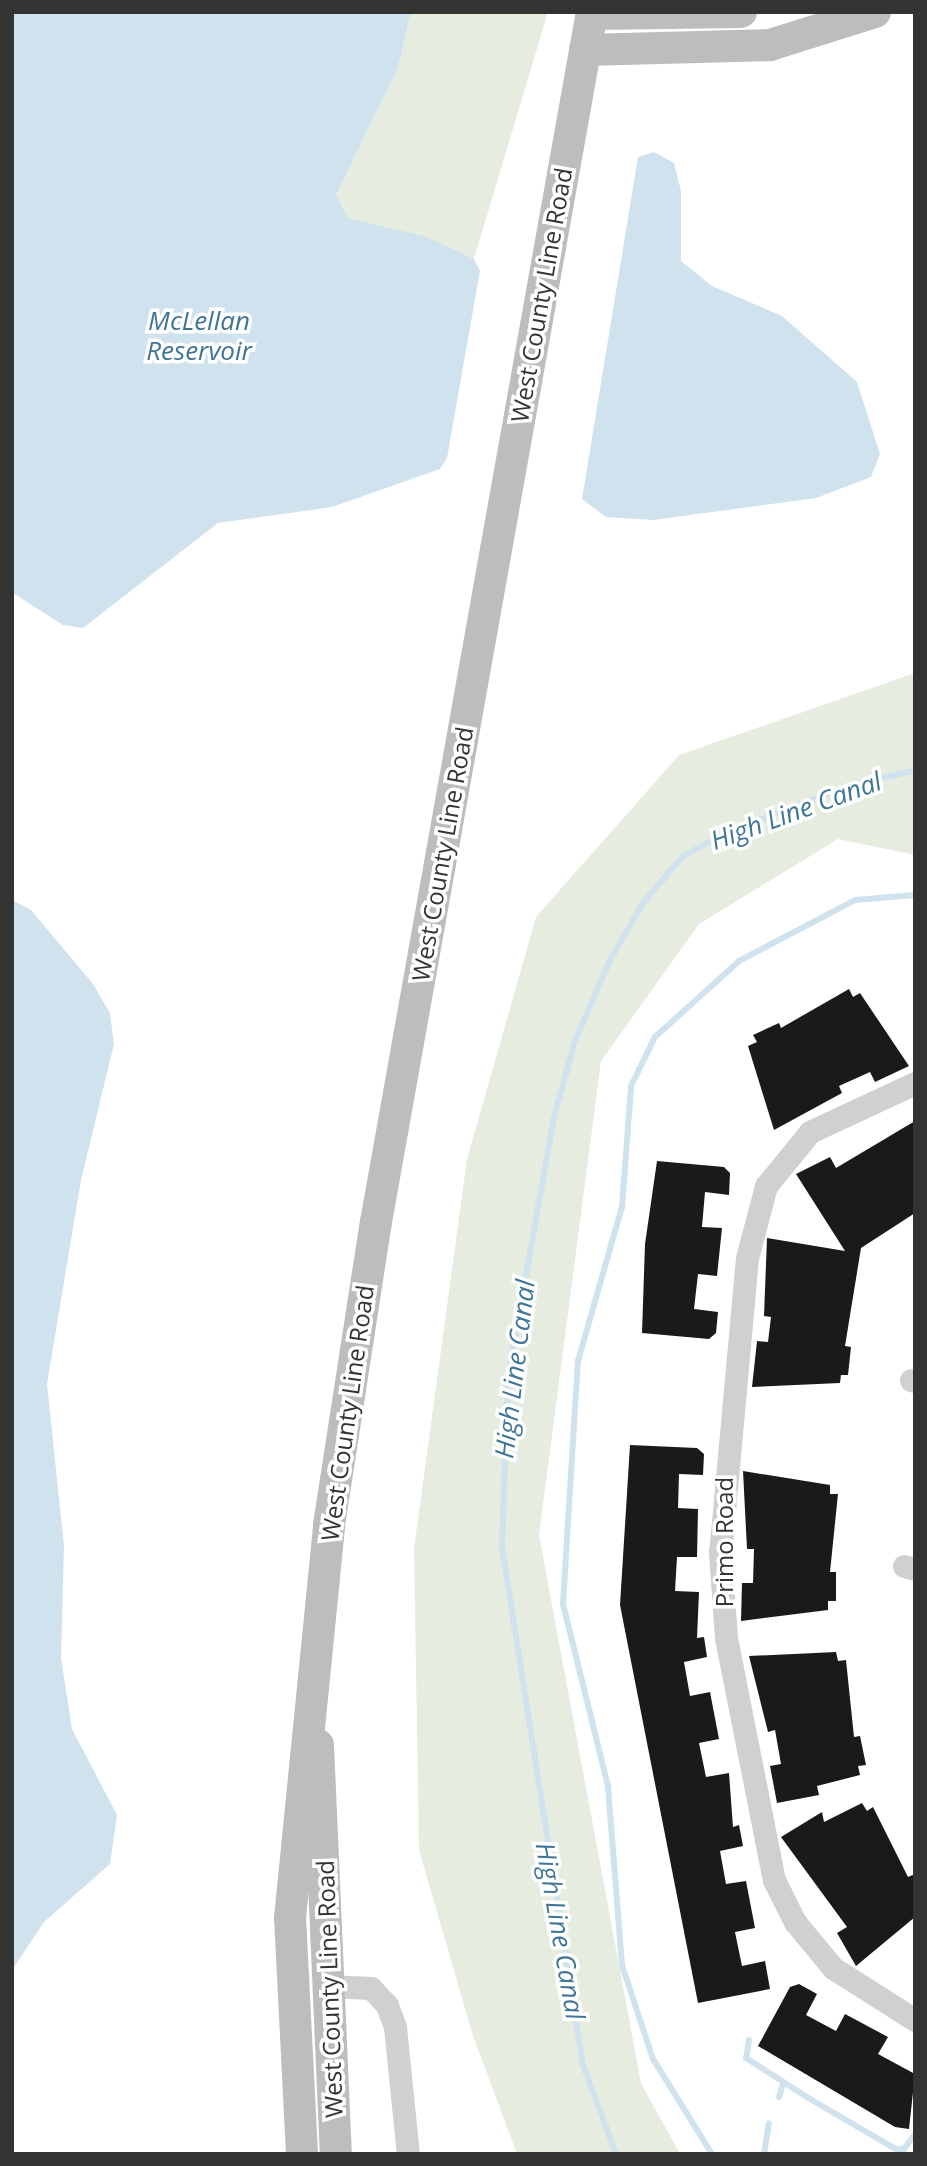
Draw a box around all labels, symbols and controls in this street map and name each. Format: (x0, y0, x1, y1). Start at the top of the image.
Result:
street label: West County Line Road (504, 165, 578, 425)
water label: McLellan Reservoir (146, 305, 252, 366)
street label: West County Line Road (405, 724, 479, 984)
water label: High Line Canal (706, 766, 886, 856)
water label: High Line Canal (489, 1278, 541, 1460)
street label: West County Line Road (315, 1283, 379, 1543)
street label: Primo Road (710, 1477, 738, 1607)
water label: High Line Canal (529, 1840, 591, 2022)
street label: West County Line Road (310, 1860, 348, 2118)

